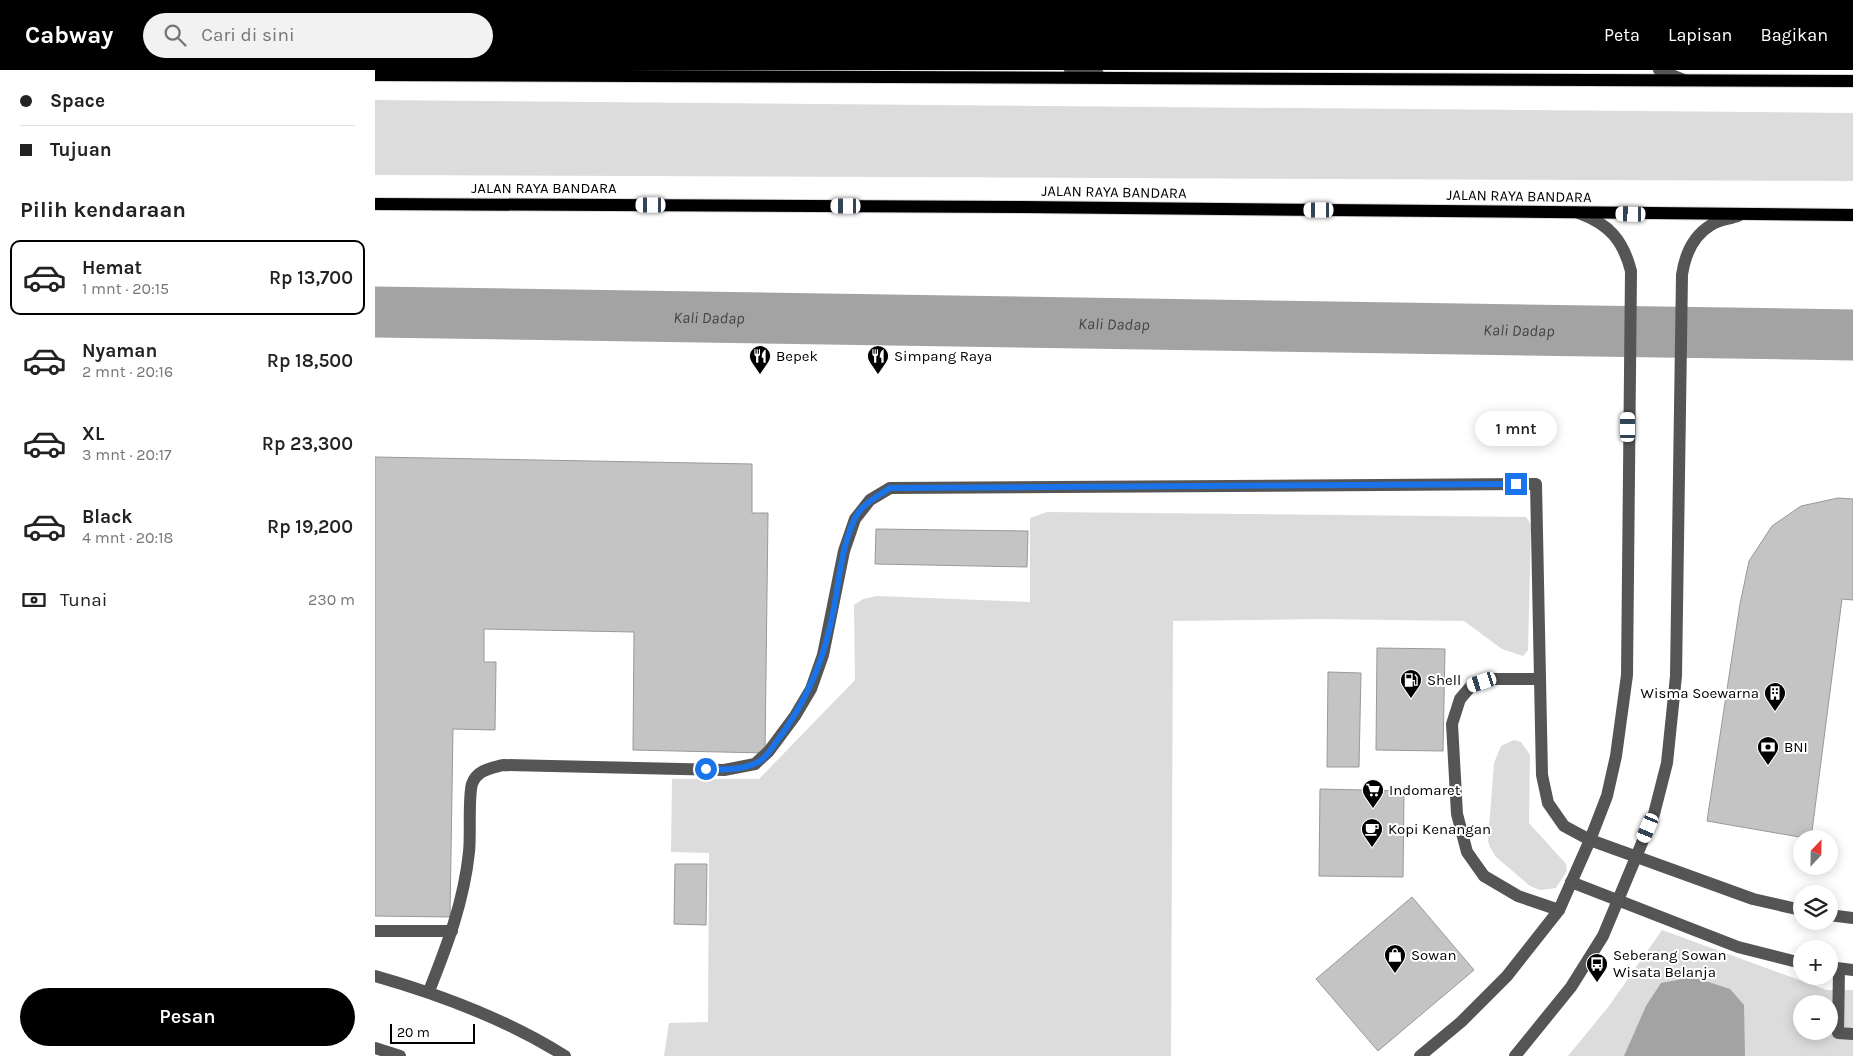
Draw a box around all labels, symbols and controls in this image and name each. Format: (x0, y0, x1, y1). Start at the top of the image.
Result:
search box (143, 13, 493, 58)
text: Cabway (25, 21, 113, 49)
icon: search (161, 21, 189, 49)
text: Cari di sini (201, 24, 295, 46)
text: Peta (1604, 24, 1640, 46)
text: Lapisan (1668, 24, 1732, 46)
text: Bagikan (1760, 24, 1828, 46)
text: Space (50, 90, 105, 112)
text: Tujuan (50, 139, 112, 161)
street label: JALAN RAYA BANDARA (471, 179, 617, 197)
street label: JALAN RAYA BANDARA (1041, 182, 1187, 202)
street label: JALAN RAYA BANDARA (1446, 186, 1592, 206)
text: Pilih kendaraan (20, 197, 186, 223)
car (636, 198, 666, 213)
car (831, 199, 861, 214)
car (1304, 203, 1334, 218)
car (1615, 206, 1646, 222)
icon: car (22, 255, 67, 300)
text: Hemat (82, 257, 142, 279)
text: Rp 13,700 (269, 267, 353, 289)
text: 1 mnt · 20:15 (82, 279, 169, 298)
water label: Kali Dadap (673, 307, 745, 327)
water label: Kali Dadap (1078, 313, 1150, 334)
water label: Kali Dadap (1483, 320, 1555, 340)
icon: car (22, 338, 67, 383)
text: Nyaman (82, 340, 157, 362)
restaurant icon: Bepek (748, 344, 772, 375)
restaurant icon: Simpang Raya (866, 344, 890, 375)
place label: Bepek (776, 347, 818, 365)
place label: Simpang Raya (894, 347, 992, 365)
text: Rp 18,500 (267, 350, 353, 372)
text: 2 mnt · 20:16 (82, 362, 173, 381)
callout: 1 mnt (1475, 412, 1557, 446)
car (1620, 412, 1635, 442)
text: 1 mnt (1496, 419, 1536, 438)
icon: car (22, 421, 67, 466)
text: XL (82, 423, 104, 445)
text: Rp 23,300 (262, 433, 353, 455)
text: 3 mnt · 20:17 (82, 445, 172, 464)
route end (1505, 473, 1527, 495)
icon: car (22, 504, 67, 549)
text: Black (82, 506, 133, 528)
text: Rp 19,200 (267, 516, 353, 538)
text: 4 mnt · 20:18 (82, 528, 173, 547)
icon: cash (20, 586, 48, 614)
text: Tunai (60, 589, 107, 611)
text: 230 m (308, 590, 355, 609)
fuel station icon: Shell (1399, 668, 1423, 699)
car (1465, 670, 1498, 694)
place label: Shell (1427, 671, 1461, 689)
building icon: Wisma Soewarna (1763, 681, 1787, 712)
place label: Wisma Soewarna (1641, 684, 1759, 702)
bank icon: BNI (1756, 735, 1780, 766)
place label: BNI (1784, 738, 1808, 756)
route start (695, 758, 717, 780)
supermarket icon: Indomaret (1361, 778, 1385, 809)
place label: Indomaret (1389, 781, 1461, 799)
car (1635, 811, 1660, 845)
cafe icon: Kopi Kenangan (1360, 817, 1384, 848)
place label: Kopi Kenangan (1388, 820, 1491, 838)
north arrow (1793, 830, 1837, 875)
map controls (1793, 830, 1838, 1040)
button: layers (1793, 885, 1838, 930)
button: + (1793, 940, 1838, 985)
shop icon: Sowan (1383, 943, 1407, 974)
place label: Sowan (1411, 946, 1456, 964)
place label: Seberang Sowan Wisata Belanja (1613, 946, 1727, 981)
bus stop icon: Seberang Sowan Wisata Belanja (1585, 952, 1609, 983)
button: Pesan (20, 988, 355, 1046)
button: − (1793, 995, 1838, 1040)
scale bar (390, 1021, 475, 1044)
text: 20 m (397, 1024, 430, 1041)

